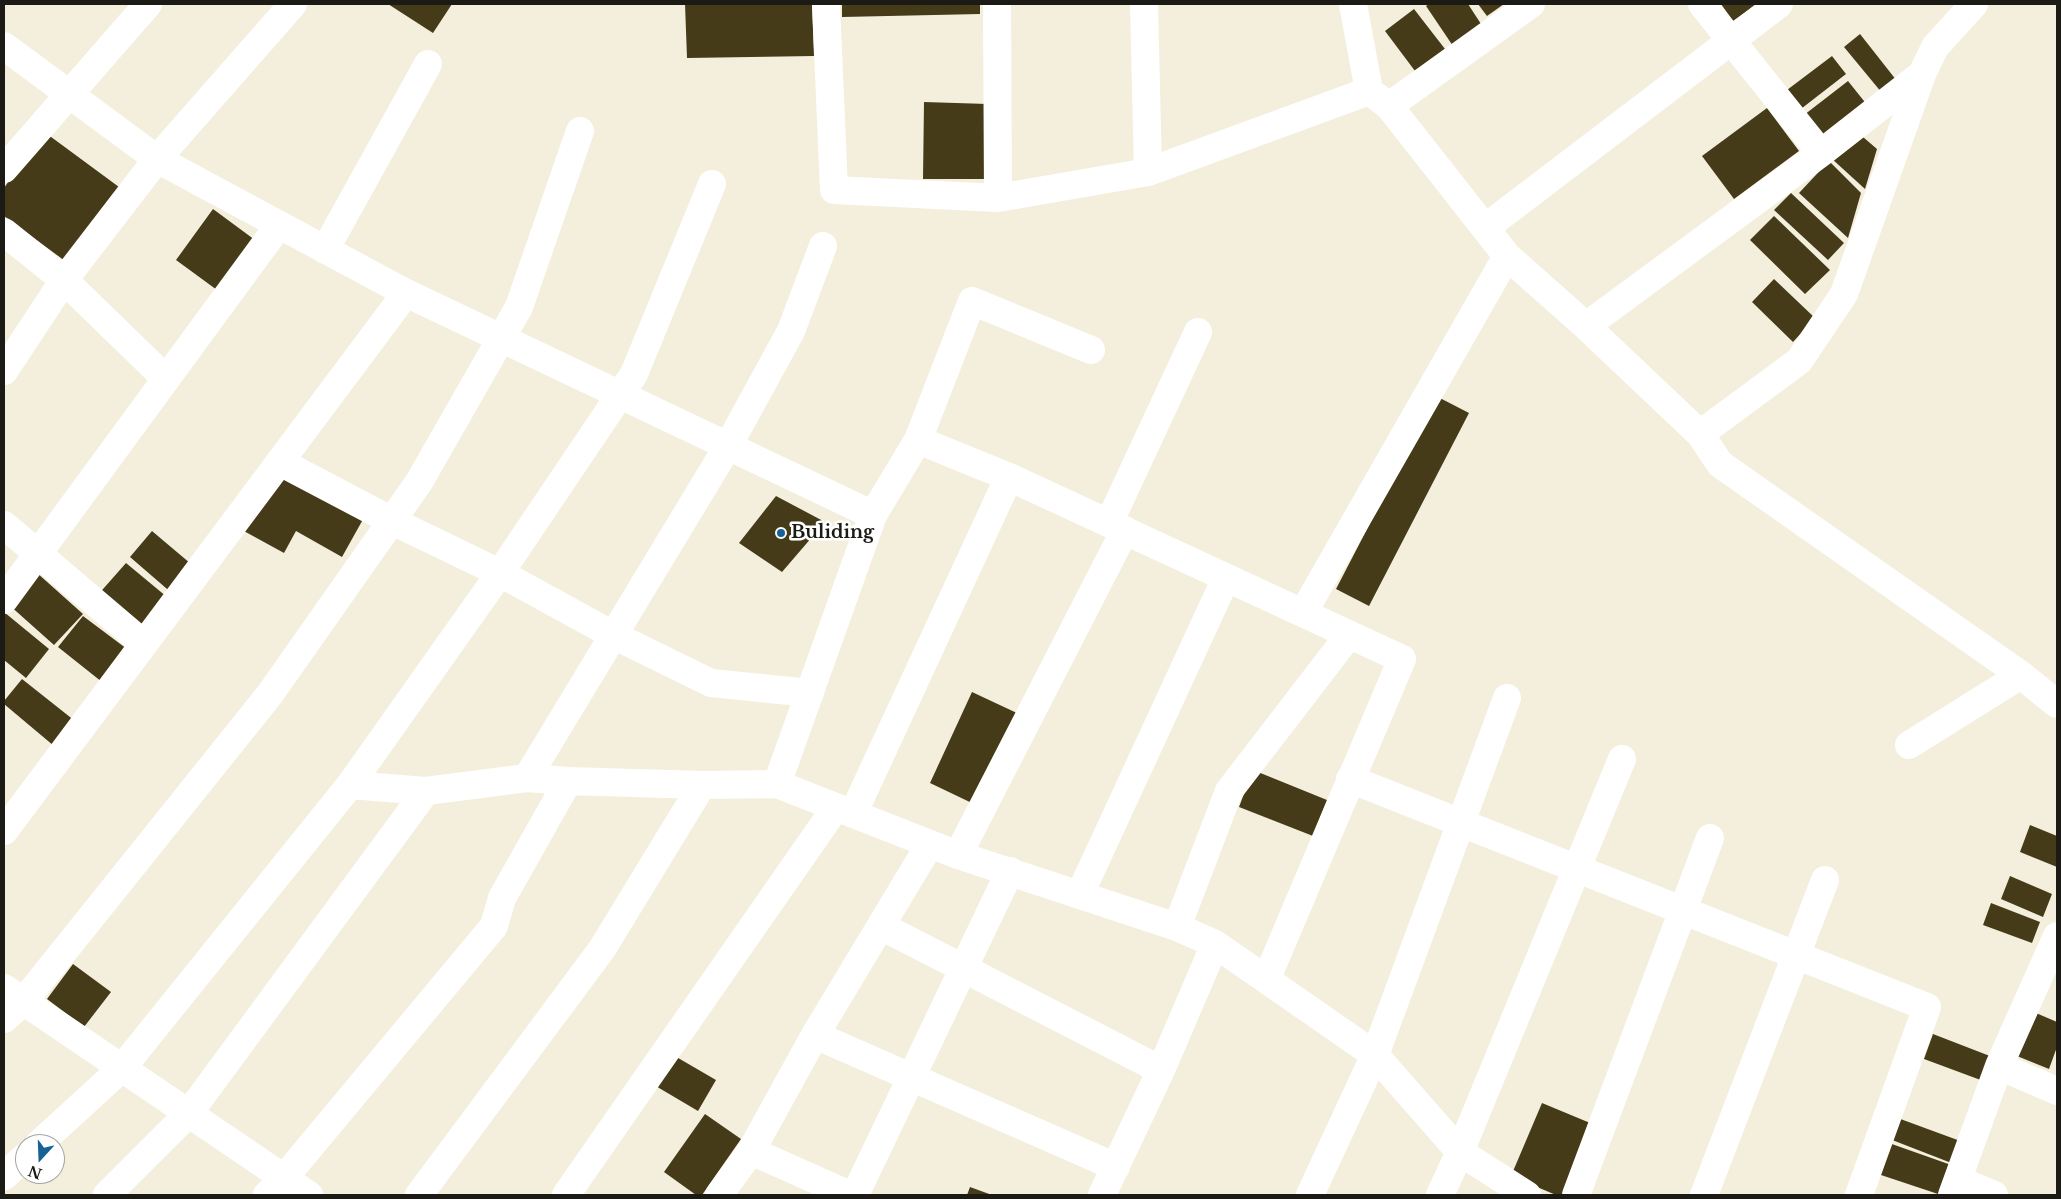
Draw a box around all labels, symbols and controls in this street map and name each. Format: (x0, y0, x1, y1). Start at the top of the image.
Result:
place label: Buliding (791, 522, 874, 544)
marker: Buliding (775, 527, 787, 539)
north arrow (15, 1134, 65, 1184)
text: N (26, 1161, 44, 1183)

